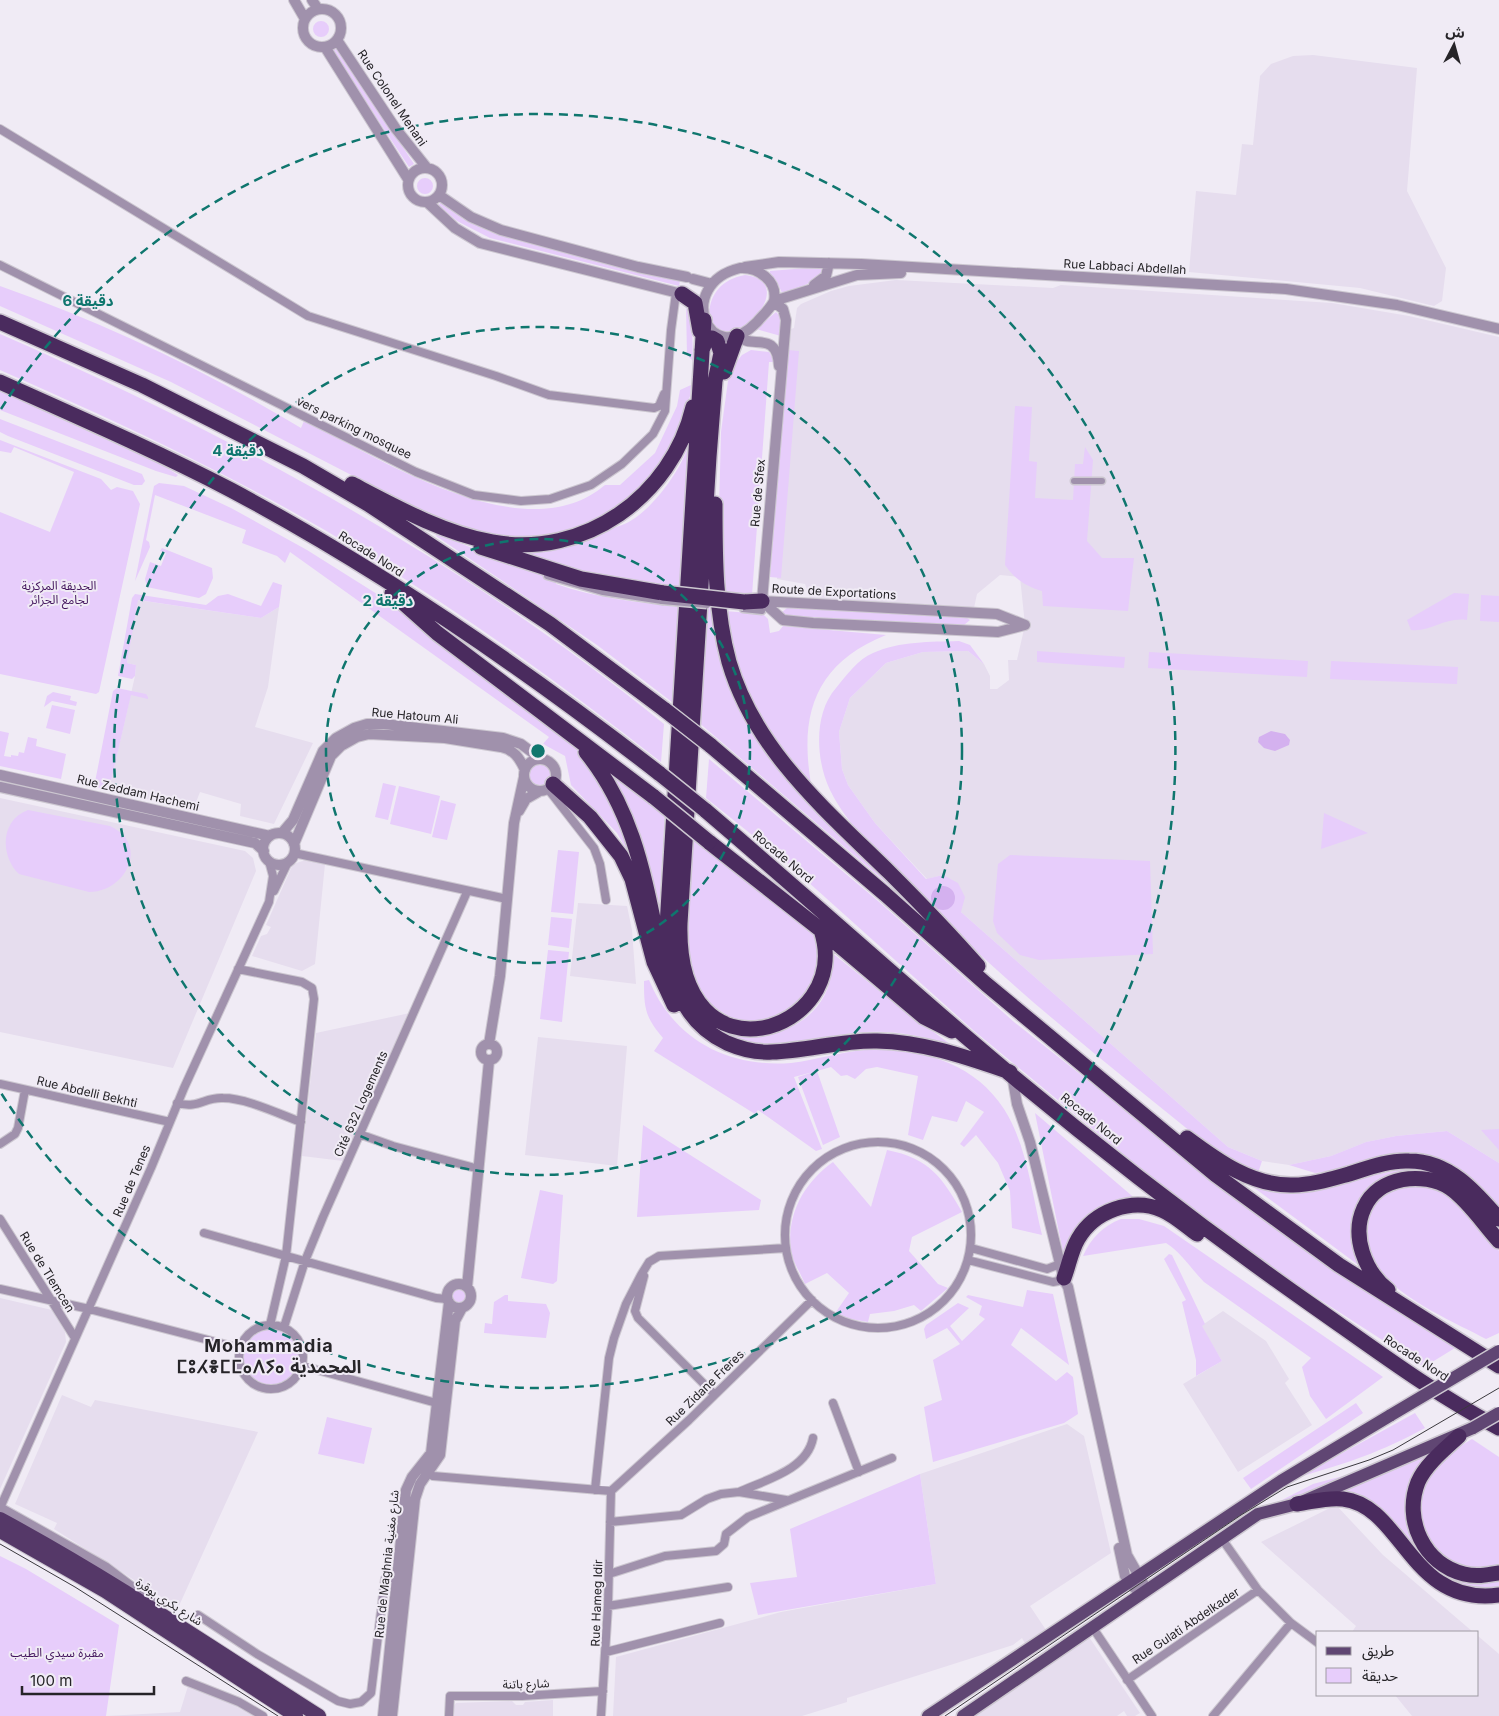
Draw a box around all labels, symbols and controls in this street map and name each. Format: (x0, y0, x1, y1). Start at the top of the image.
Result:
north arrow (1429, 20, 1479, 70)
text: ش (1445, 22, 1466, 41)
street label: Rue Colonel Menani (355, 47, 430, 149)
street label: Rue Labbaci Abdellah (1063, 256, 1187, 277)
text: 6 دقيقة (62, 291, 114, 310)
street label: vers parking mosquee (294, 393, 414, 462)
text: 4 دقيقة (212, 441, 264, 460)
street label: Rue de Sfex (747, 458, 768, 527)
street label: Rocade Nord (336, 528, 407, 580)
park label: الحديقة المركزية لجامع الجزائر (22, 578, 96, 609)
street label: Route de Exportations (771, 581, 897, 602)
text: 2 دقيقة (363, 591, 414, 610)
street label: Rue Hatoum Ali (371, 704, 459, 727)
centre of rings (529, 742, 547, 760)
street label: Rue Zeddam Hachemi (75, 771, 201, 814)
street label: Rocade Nord (750, 827, 817, 886)
street label: Cité 632 Logements (330, 1048, 391, 1159)
street label: Rue Abdelli Bekhti (35, 1073, 139, 1110)
street label: Rocade Nord (1058, 1089, 1125, 1148)
street label: Rue de Tenes (110, 1142, 154, 1219)
street label: Rue de Tlemcen (17, 1229, 78, 1315)
street label: Rocade Nord (1381, 1331, 1451, 1384)
district label: Mohammadia ⵎⵓⵃⴻⵎⵎⴰⴷⵢⴰ المحمدية (177, 1335, 361, 1377)
street label: Rue Zidane Freres (662, 1347, 747, 1429)
street label: Rue de Maghnia شارع مغنية (371, 1489, 404, 1639)
street label: Rue Hameg Idir (587, 1559, 606, 1647)
street label: شارع بكري بوقرة (131, 1574, 206, 1631)
street label: Rue Gulati Abdelkader (1129, 1584, 1243, 1667)
legend (1316, 1631, 1479, 1696)
text: طريق (1362, 1641, 1394, 1661)
park label: مقبرة سيدي الطيب (10, 1645, 104, 1663)
scale bar (22, 1664, 155, 1696)
text: حديقة (1362, 1666, 1398, 1685)
text: 100 m (30, 1671, 72, 1690)
street label: شارع باتنة (502, 1675, 550, 1694)

